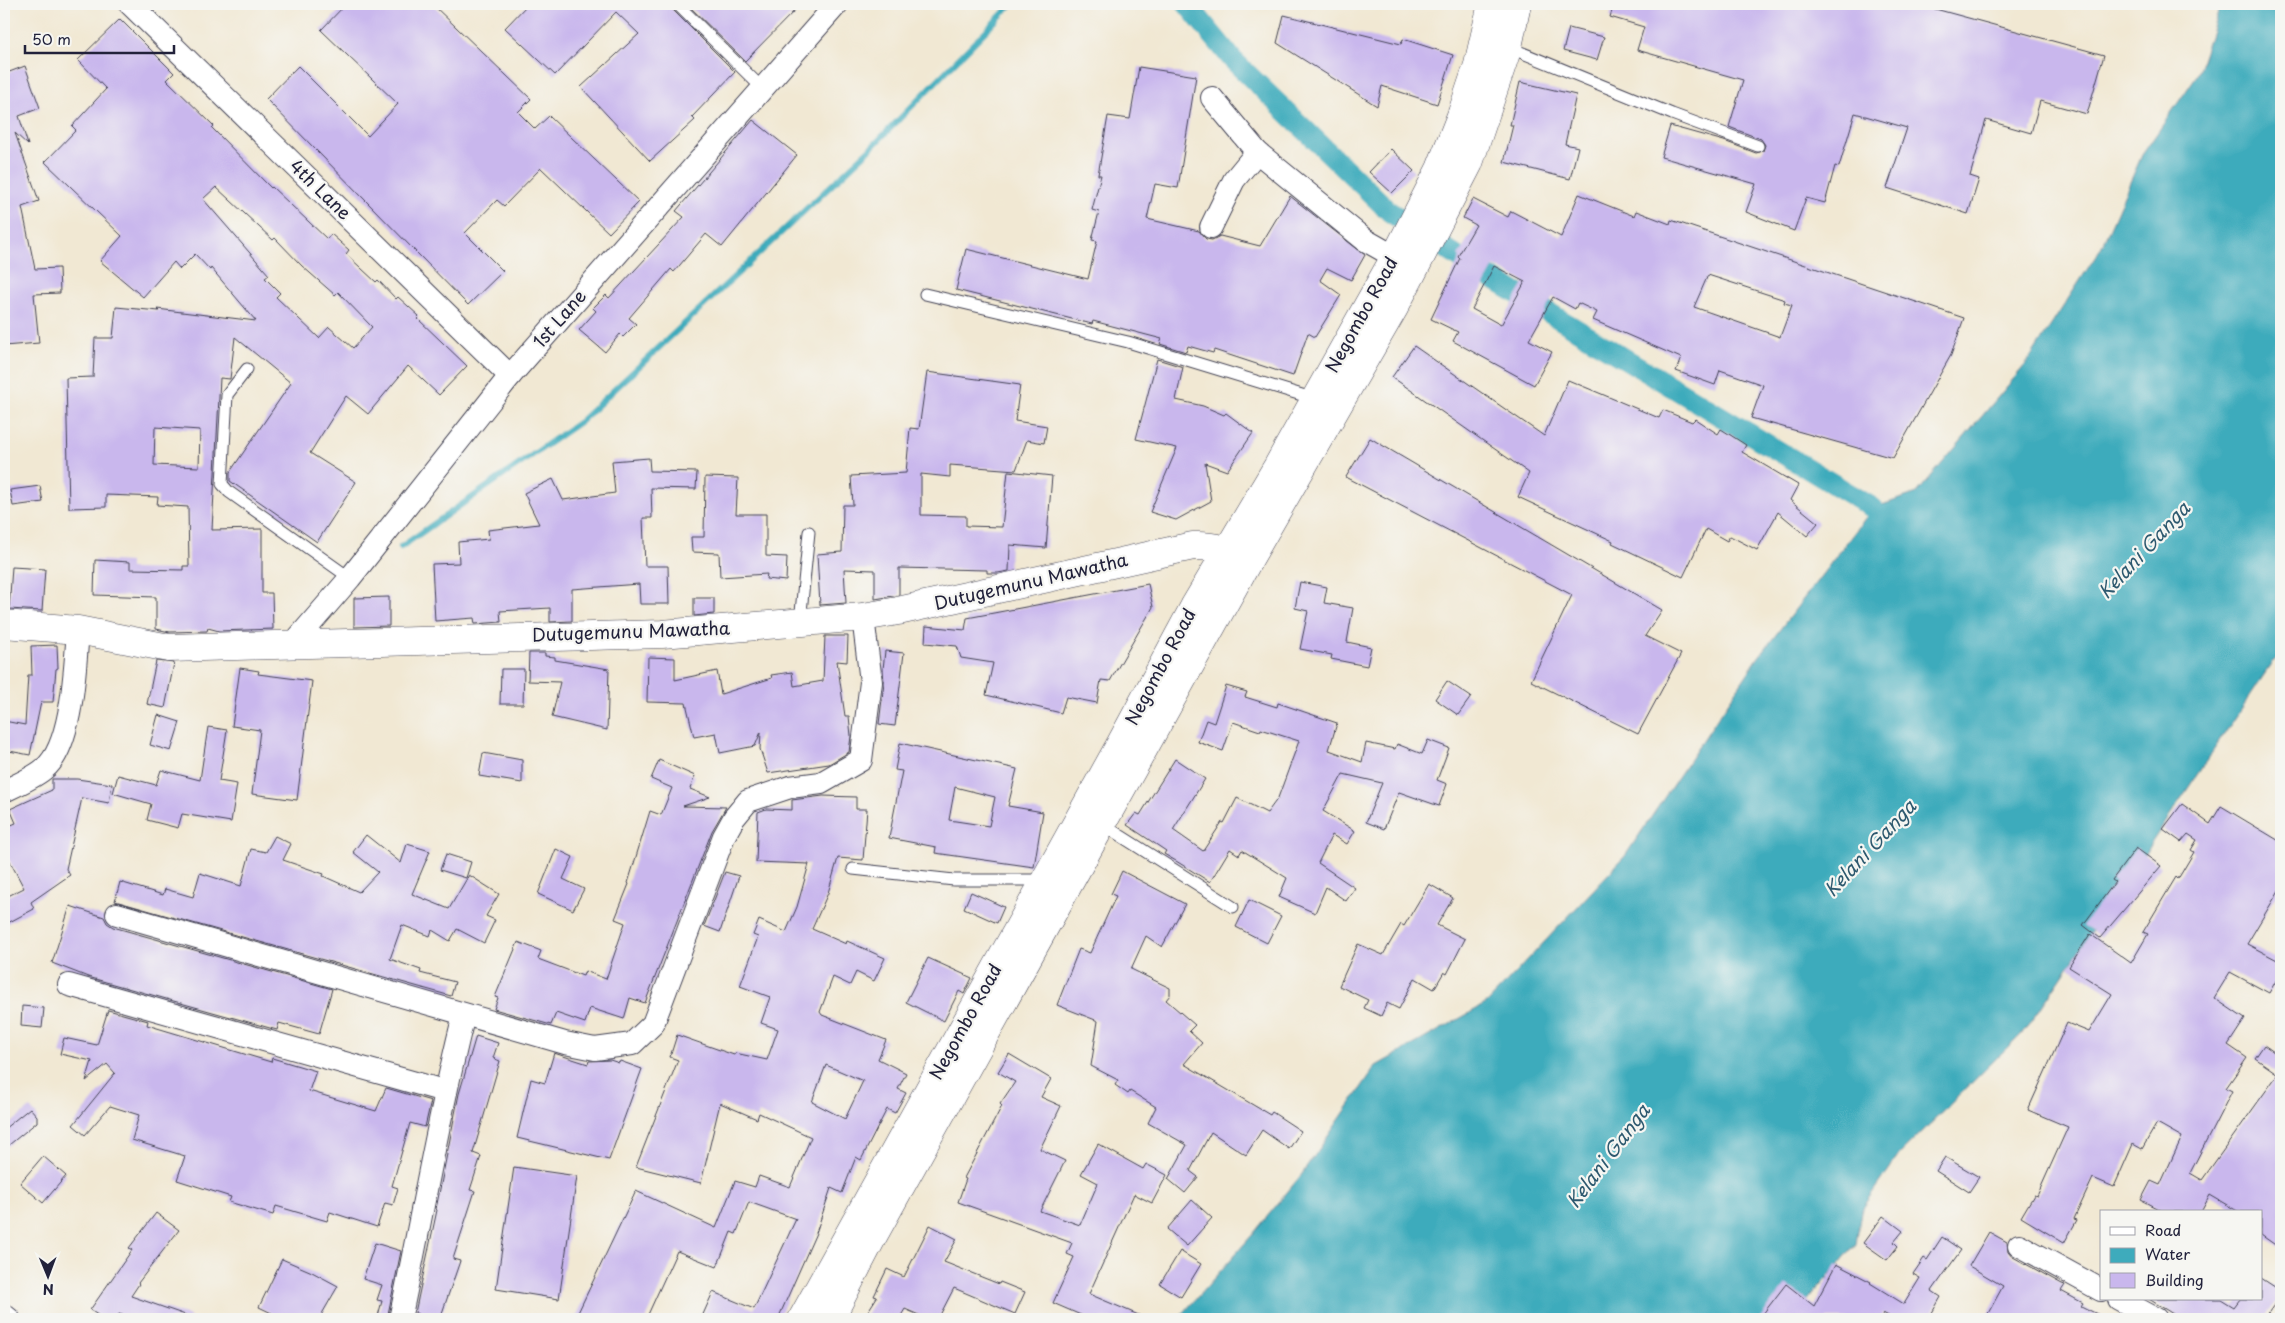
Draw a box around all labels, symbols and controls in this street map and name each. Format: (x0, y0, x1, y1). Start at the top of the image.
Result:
scale bar (25, 22, 174, 54)
text: 50 m (32, 27, 71, 50)
street label: 4th Lane (284, 152, 358, 225)
street label: Negombo Road (1318, 251, 1404, 377)
street label: 1st Lane (526, 283, 592, 353)
water label: Kelani Ganga (2091, 494, 2196, 604)
street label: Dutugemunu Mawatha (931, 545, 1131, 616)
street label: Negombo Road (1118, 603, 1202, 729)
street label: Dutugemunu Mawatha (532, 614, 731, 647)
water label: Kelani Ganga (1817, 792, 1922, 902)
street label: Negombo Road (922, 958, 1008, 1084)
water label: Kelani Ganga (1559, 1097, 1656, 1213)
legend (2100, 1210, 2262, 1300)
text: Road (2145, 1218, 2181, 1241)
text: Water (2145, 1242, 2190, 1265)
north arrow (22, 1250, 72, 1300)
text: Building (2145, 1268, 2204, 1291)
text: N (43, 1279, 54, 1300)

